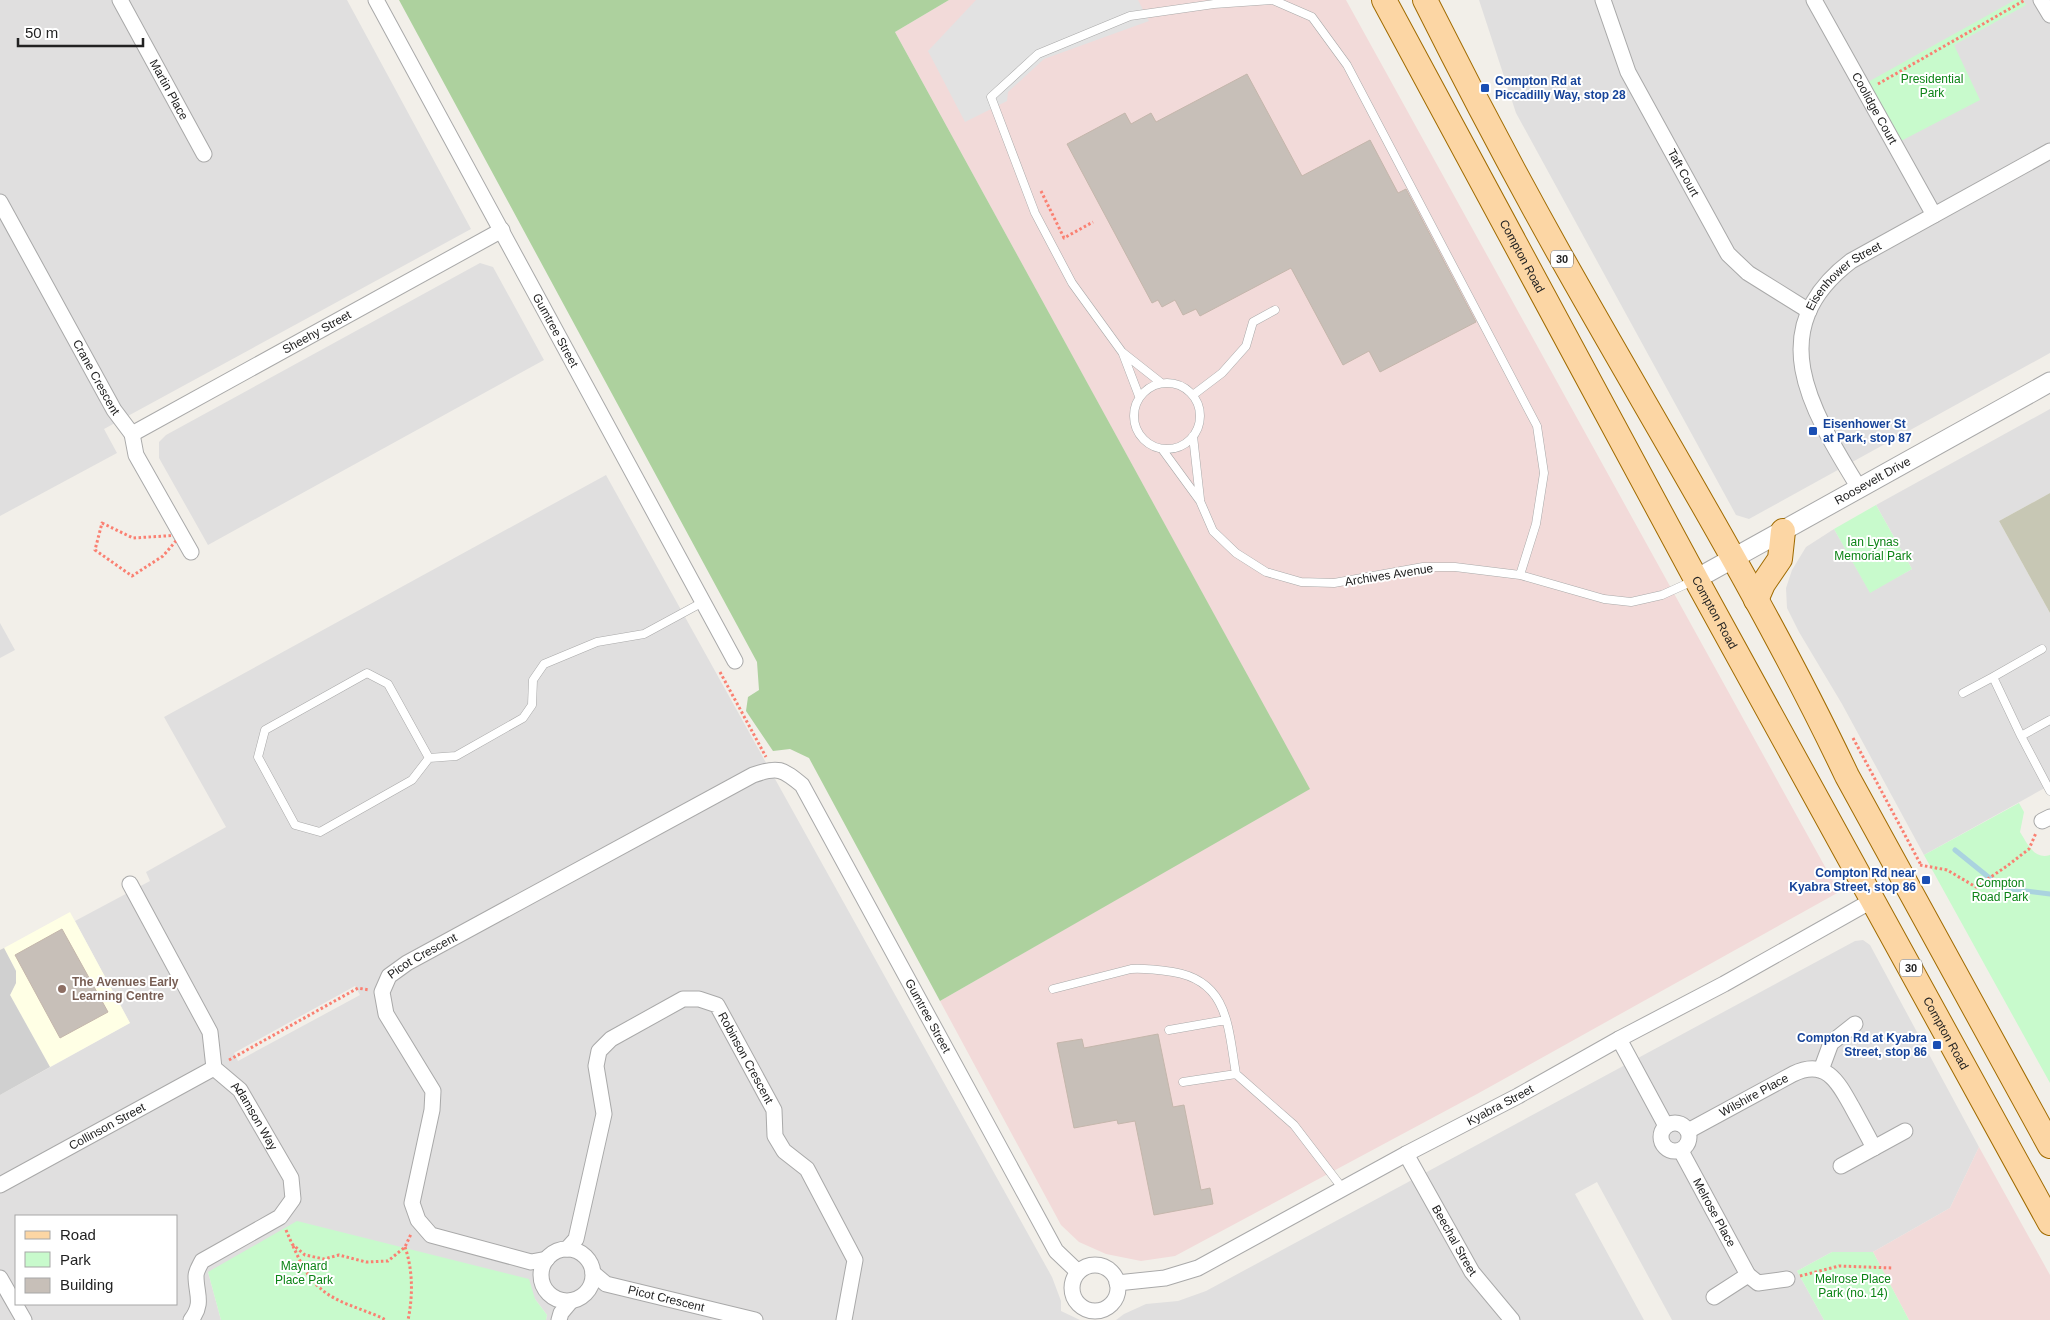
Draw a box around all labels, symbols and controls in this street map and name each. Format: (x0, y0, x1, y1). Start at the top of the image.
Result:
scale bar (18, 15, 142, 47)
text: 50 m (25, 24, 58, 41)
street label: Martin Place (147, 57, 191, 122)
street label: Coolidge Court (1849, 70, 1900, 147)
park label: Presidential Park (1901, 72, 1963, 100)
place label: Compton Rd at Piccadilly Way, stop 28 (1495, 74, 1626, 102)
marker: Compton Rd at Piccadilly Way, stop 28 (1479, 82, 1491, 94)
street label: Taft Court (1665, 146, 1702, 199)
street label: Compton Road (1497, 217, 1547, 295)
street label: Eisenhower Street (1803, 238, 1884, 313)
road number: 30 (1551, 250, 1573, 268)
street label: Gumtree Street (530, 291, 582, 370)
street label: Sheehy Street (280, 307, 354, 357)
street label: Crane Crescent (70, 337, 123, 419)
place label: Eisenhower St at Park, stop 87 (1823, 417, 1912, 445)
marker: Eisenhower St at Park, stop 87 (1807, 425, 1819, 437)
street label: Roosevelt Drive (1832, 454, 1913, 508)
park label: Ian Lynas Memorial Park (1834, 535, 1913, 563)
street label: Archives Avenue (1344, 561, 1434, 589)
street label: Compton Road (1689, 574, 1740, 651)
place label: Compton Rd near Kyabra Street, stop 86 (1789, 866, 1916, 894)
marker: Compton Rd near Kyabra Street, stop 86 (1920, 874, 1932, 886)
park label: Compton Road Park (1972, 876, 2029, 904)
street label: Picot Crescent (385, 930, 460, 982)
road number: 30 (1900, 960, 1922, 976)
place label: The Avenues Early Learning Centre (72, 975, 179, 1003)
street label: Gumtree Street (902, 976, 954, 1056)
marker: The Avenues Early Learning Centre (56, 983, 68, 995)
street label: Compton Road (1920, 994, 1971, 1072)
street label: Robinson Crescent (715, 1010, 777, 1107)
place label: Compton Rd at Kyabra Street, stop 86 (1797, 1031, 1927, 1059)
marker: Compton Rd at Kyabra Street, stop 86 (1931, 1039, 1943, 1051)
street label: Wilshire Place (1717, 1071, 1791, 1120)
street label: Adamson Way (228, 1079, 280, 1153)
street label: Kyabra Street (1464, 1081, 1537, 1128)
street label: Collinson Street (66, 1100, 148, 1153)
street label: Melrose Place (1690, 1176, 1739, 1250)
street label: Beechal Street (1429, 1203, 1480, 1279)
legend (15, 1215, 178, 1305)
text: Road (60, 1226, 96, 1243)
text: Park (60, 1251, 91, 1268)
park label: Maynard Place Park (275, 1259, 334, 1287)
park label: Melrose Place Park (no. 14) (1815, 1272, 1891, 1300)
text: Building (60, 1276, 113, 1293)
street label: Picot Crescent (627, 1283, 706, 1315)

